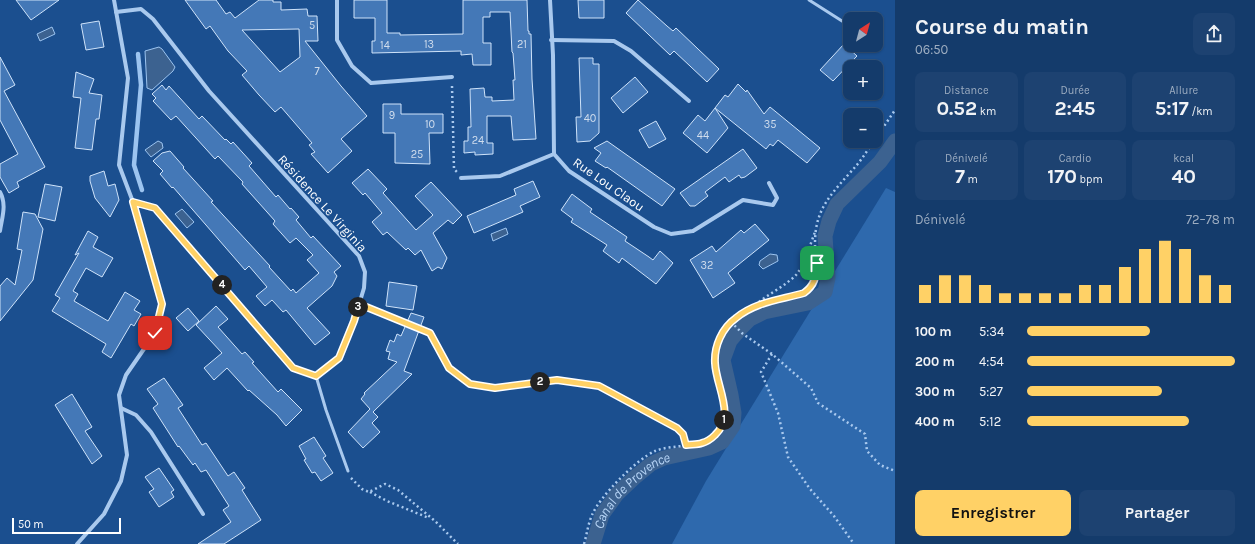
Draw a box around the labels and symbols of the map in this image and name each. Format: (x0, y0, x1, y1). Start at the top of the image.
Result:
north arrow (843, 12, 883, 52)
house number: 5 (309, 19, 315, 32)
house number: 13 (424, 38, 434, 51)
house number: 21 (517, 38, 527, 51)
house number: 14 (380, 39, 390, 52)
house number: 7 (314, 65, 320, 78)
house number: 9 (389, 109, 395, 122)
house number: 40 (584, 112, 596, 125)
house number: 10 (425, 118, 435, 131)
house number: 35 (764, 118, 776, 131)
house number: 44 (697, 129, 709, 142)
house number: 24 (472, 134, 484, 147)
house number: 25 (411, 148, 423, 161)
street label: Résidence Le Virginia (275, 152, 370, 255)
street label: Rue Lou Claou (570, 154, 647, 214)
pin (800, 246, 834, 280)
house number: 32 (701, 259, 713, 272)
pin: 4 (212, 275, 232, 295)
pin: 3 (348, 297, 368, 317)
pin (138, 316, 172, 350)
pin: 2 (530, 372, 550, 392)
pin: 1 (714, 410, 734, 430)
water label: Canal de Provence (590, 449, 672, 531)
scale bar (12, 516, 121, 535)

